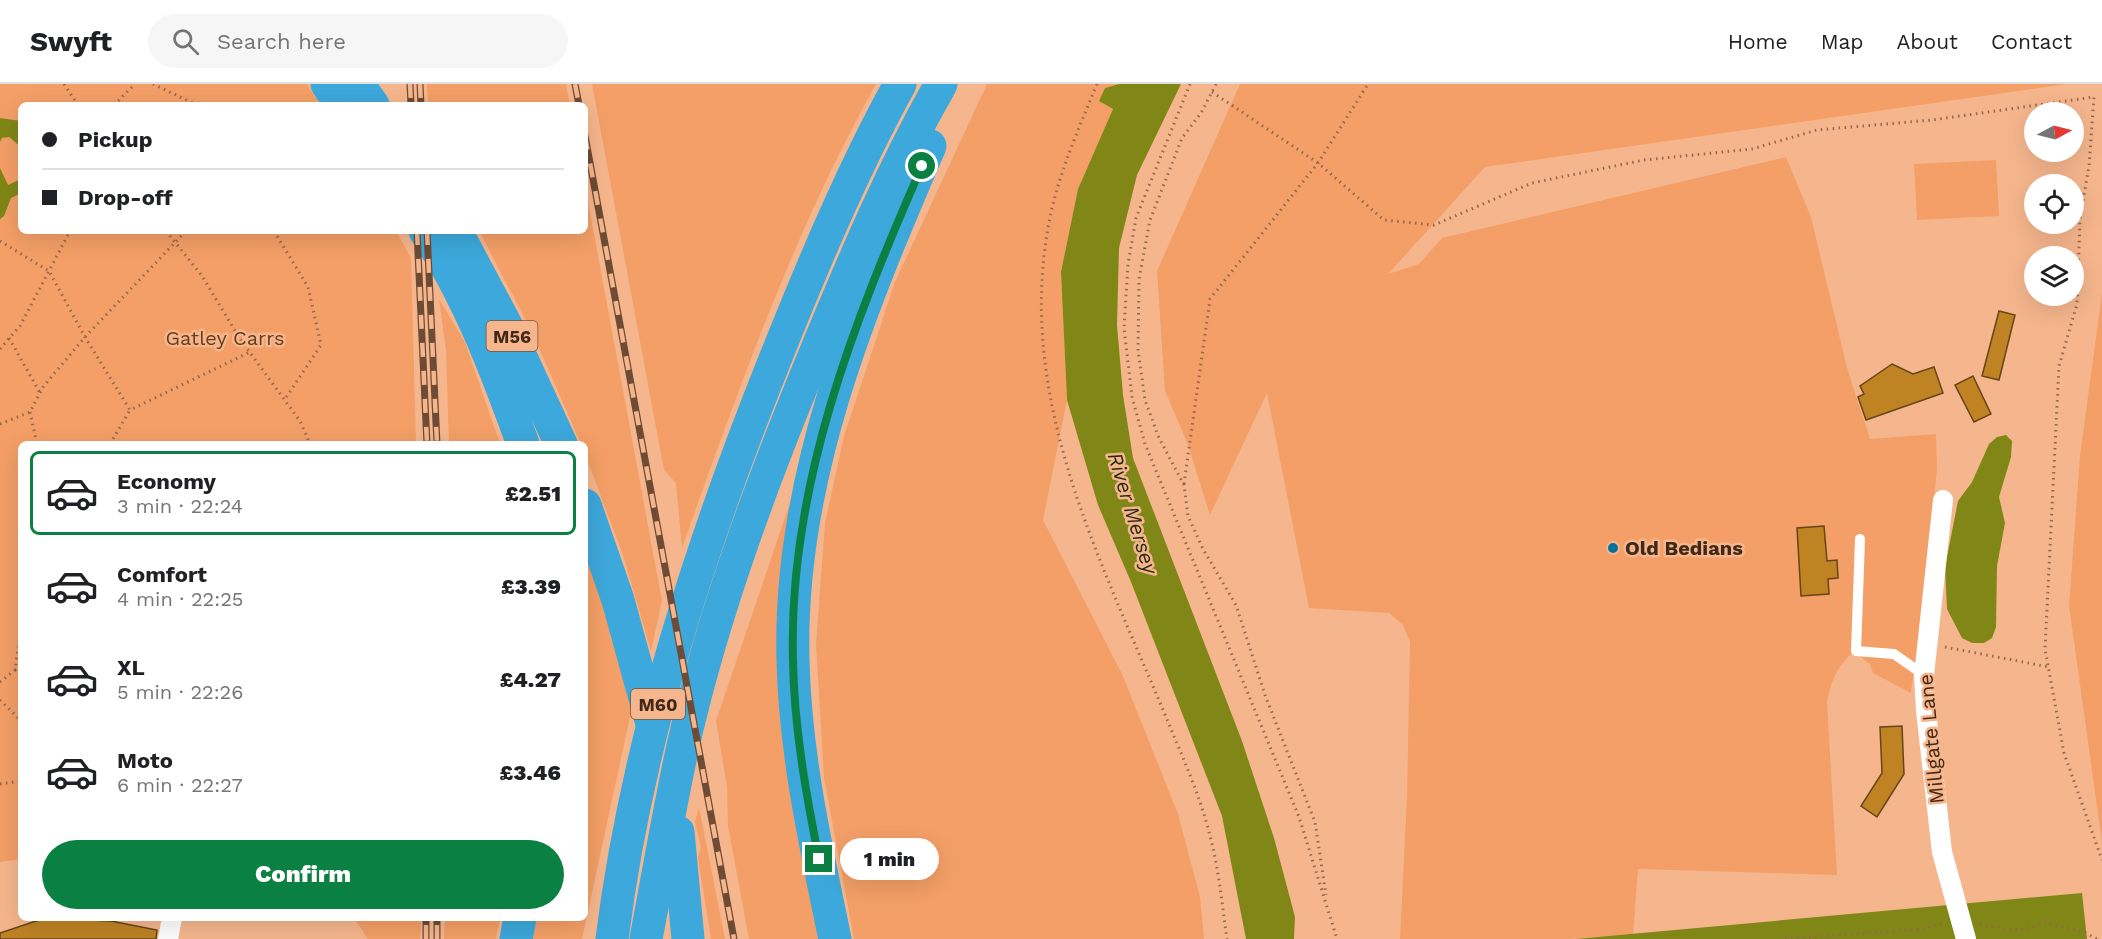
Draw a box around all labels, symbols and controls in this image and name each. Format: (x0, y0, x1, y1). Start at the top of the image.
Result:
search box (148, 14, 568, 68)
text: Swyft (30, 25, 112, 58)
icon: search (169, 25, 202, 58)
text: Search here (217, 29, 346, 54)
text: Home (1728, 29, 1788, 54)
text: Map (1821, 29, 1864, 54)
text: About (1897, 29, 1958, 54)
text: Contact (1991, 29, 2072, 54)
north arrow (2024, 102, 2084, 162)
map controls (2024, 102, 2084, 306)
text: Pickup (78, 127, 153, 152)
route start (908, 152, 935, 179)
button: locate (2024, 174, 2084, 234)
text: Drop-off (78, 185, 173, 210)
button: layers (2024, 246, 2084, 306)
road number: M56 (486, 321, 538, 351)
park label: Gatley Carrs (165, 326, 285, 350)
water label: River Mersey (1103, 449, 1164, 578)
icon: car (45, 466, 99, 520)
text: Economy (117, 469, 216, 494)
text: £2.51 (505, 481, 561, 506)
text: 3 min · 22:24 (117, 494, 243, 518)
place label: Old Bedians (1625, 536, 1743, 560)
marker: Old Bedians (1606, 541, 1620, 555)
icon: car (45, 559, 99, 613)
text: Comfort (117, 562, 207, 587)
text: £3.39 (501, 574, 561, 599)
text: 4 min · 22:25 (117, 587, 244, 611)
icon: car (45, 652, 99, 706)
text: XL (117, 655, 145, 680)
text: £4.27 (500, 667, 561, 692)
street label: Millgate Lane (1913, 673, 1949, 805)
text: 5 min · 22:26 (117, 680, 243, 704)
road number: M60 (631, 689, 685, 719)
icon: car (45, 745, 99, 799)
text: Moto (117, 748, 173, 773)
text: £3.46 (500, 760, 561, 785)
text: 6 min · 22:27 (117, 773, 243, 797)
callout: 1 min (840, 838, 939, 880)
button: Confirm (42, 840, 564, 909)
route end (805, 845, 832, 872)
text: 1 min (864, 847, 915, 871)

